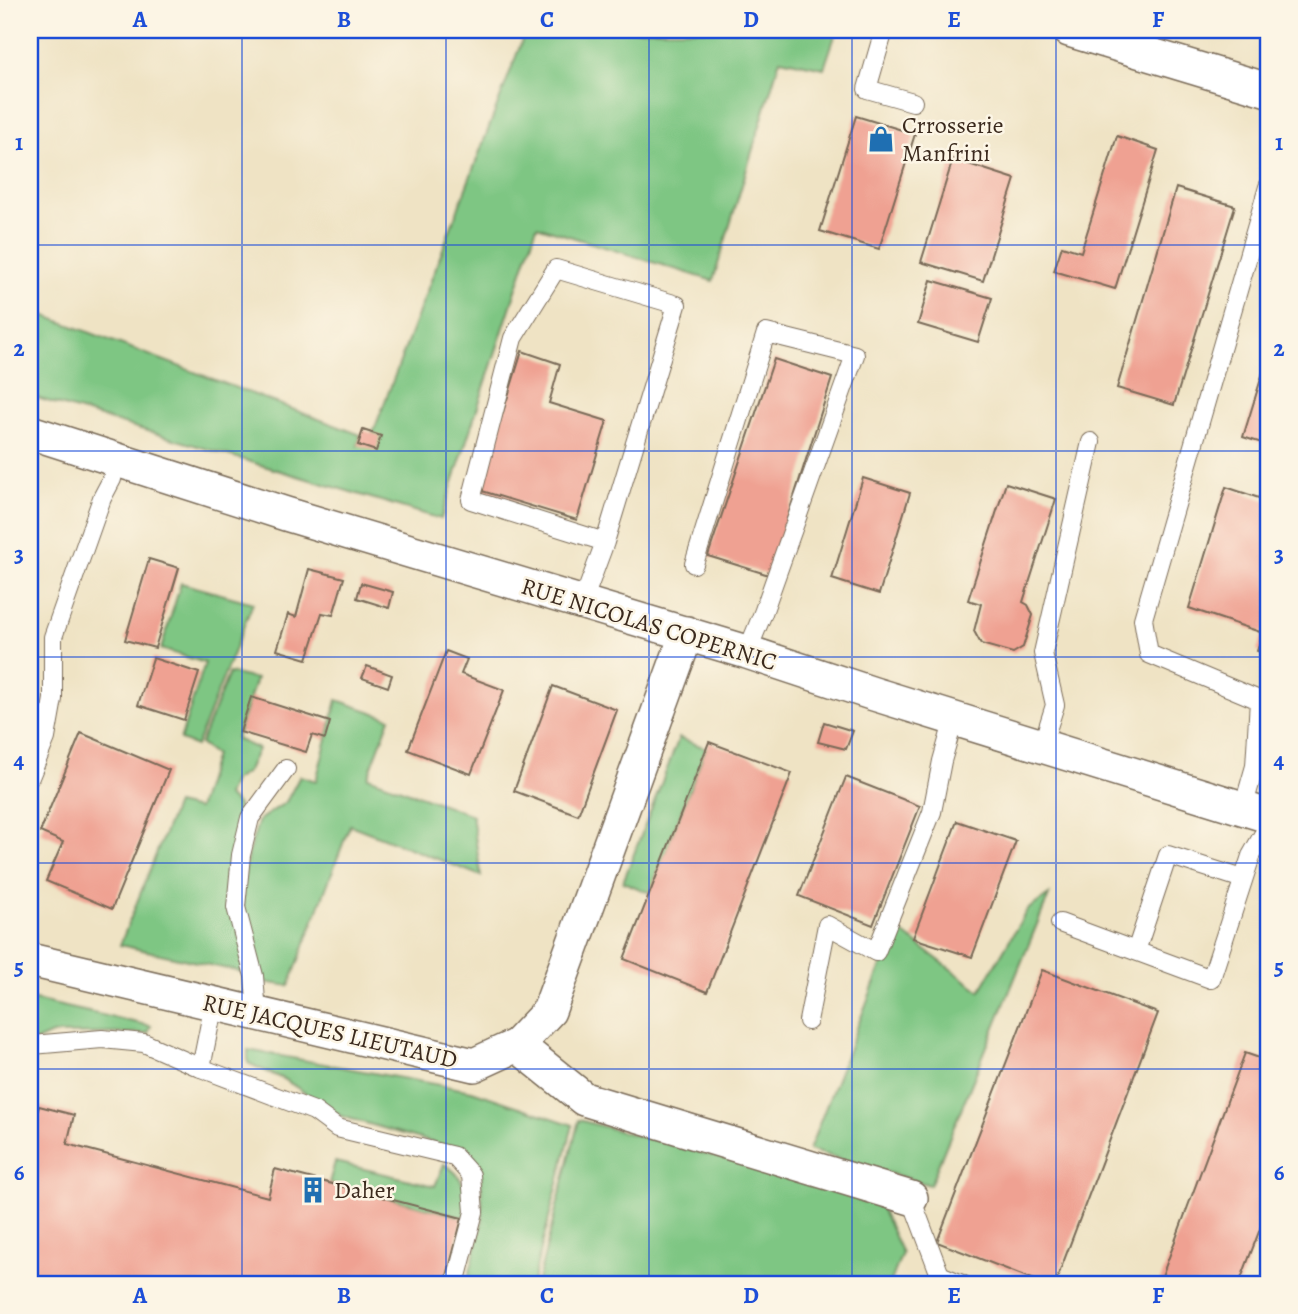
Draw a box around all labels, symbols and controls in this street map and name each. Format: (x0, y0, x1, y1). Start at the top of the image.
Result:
text: A (132, 4, 148, 35)
text: B (337, 4, 351, 35)
text: C (540, 4, 554, 35)
text: D (743, 4, 759, 35)
text: E (947, 4, 961, 35)
text: F (1152, 4, 1165, 35)
place label: Crrosserie Manfrini (902, 109, 1003, 169)
shop icon: Crrosserie Manfrini (866, 124, 896, 154)
text: 1 (15, 127, 23, 158)
text: 1 (1275, 127, 1283, 158)
text: 2 (13, 333, 25, 364)
text: 2 (1273, 333, 1285, 364)
text: 3 (14, 539, 24, 570)
text: 3 (1274, 539, 1284, 570)
street label: RUE NICOLAS COPERNIC (517, 570, 781, 678)
text: 4 (14, 745, 25, 776)
text: 4 (1274, 745, 1285, 776)
text: 5 (14, 951, 24, 982)
text: 5 (1274, 951, 1284, 982)
street label: RUE JACQUES LIEUTAUD (199, 986, 461, 1076)
text: 6 (14, 1157, 25, 1188)
text: 6 (1274, 1157, 1285, 1188)
place label: Daher (334, 1174, 395, 1206)
building icon: Daher (298, 1175, 328, 1205)
text: A (132, 1280, 148, 1311)
text: B (337, 1280, 351, 1311)
text: C (540, 1280, 554, 1311)
text: D (743, 1280, 759, 1311)
text: E (947, 1280, 961, 1311)
text: F (1152, 1280, 1165, 1311)

